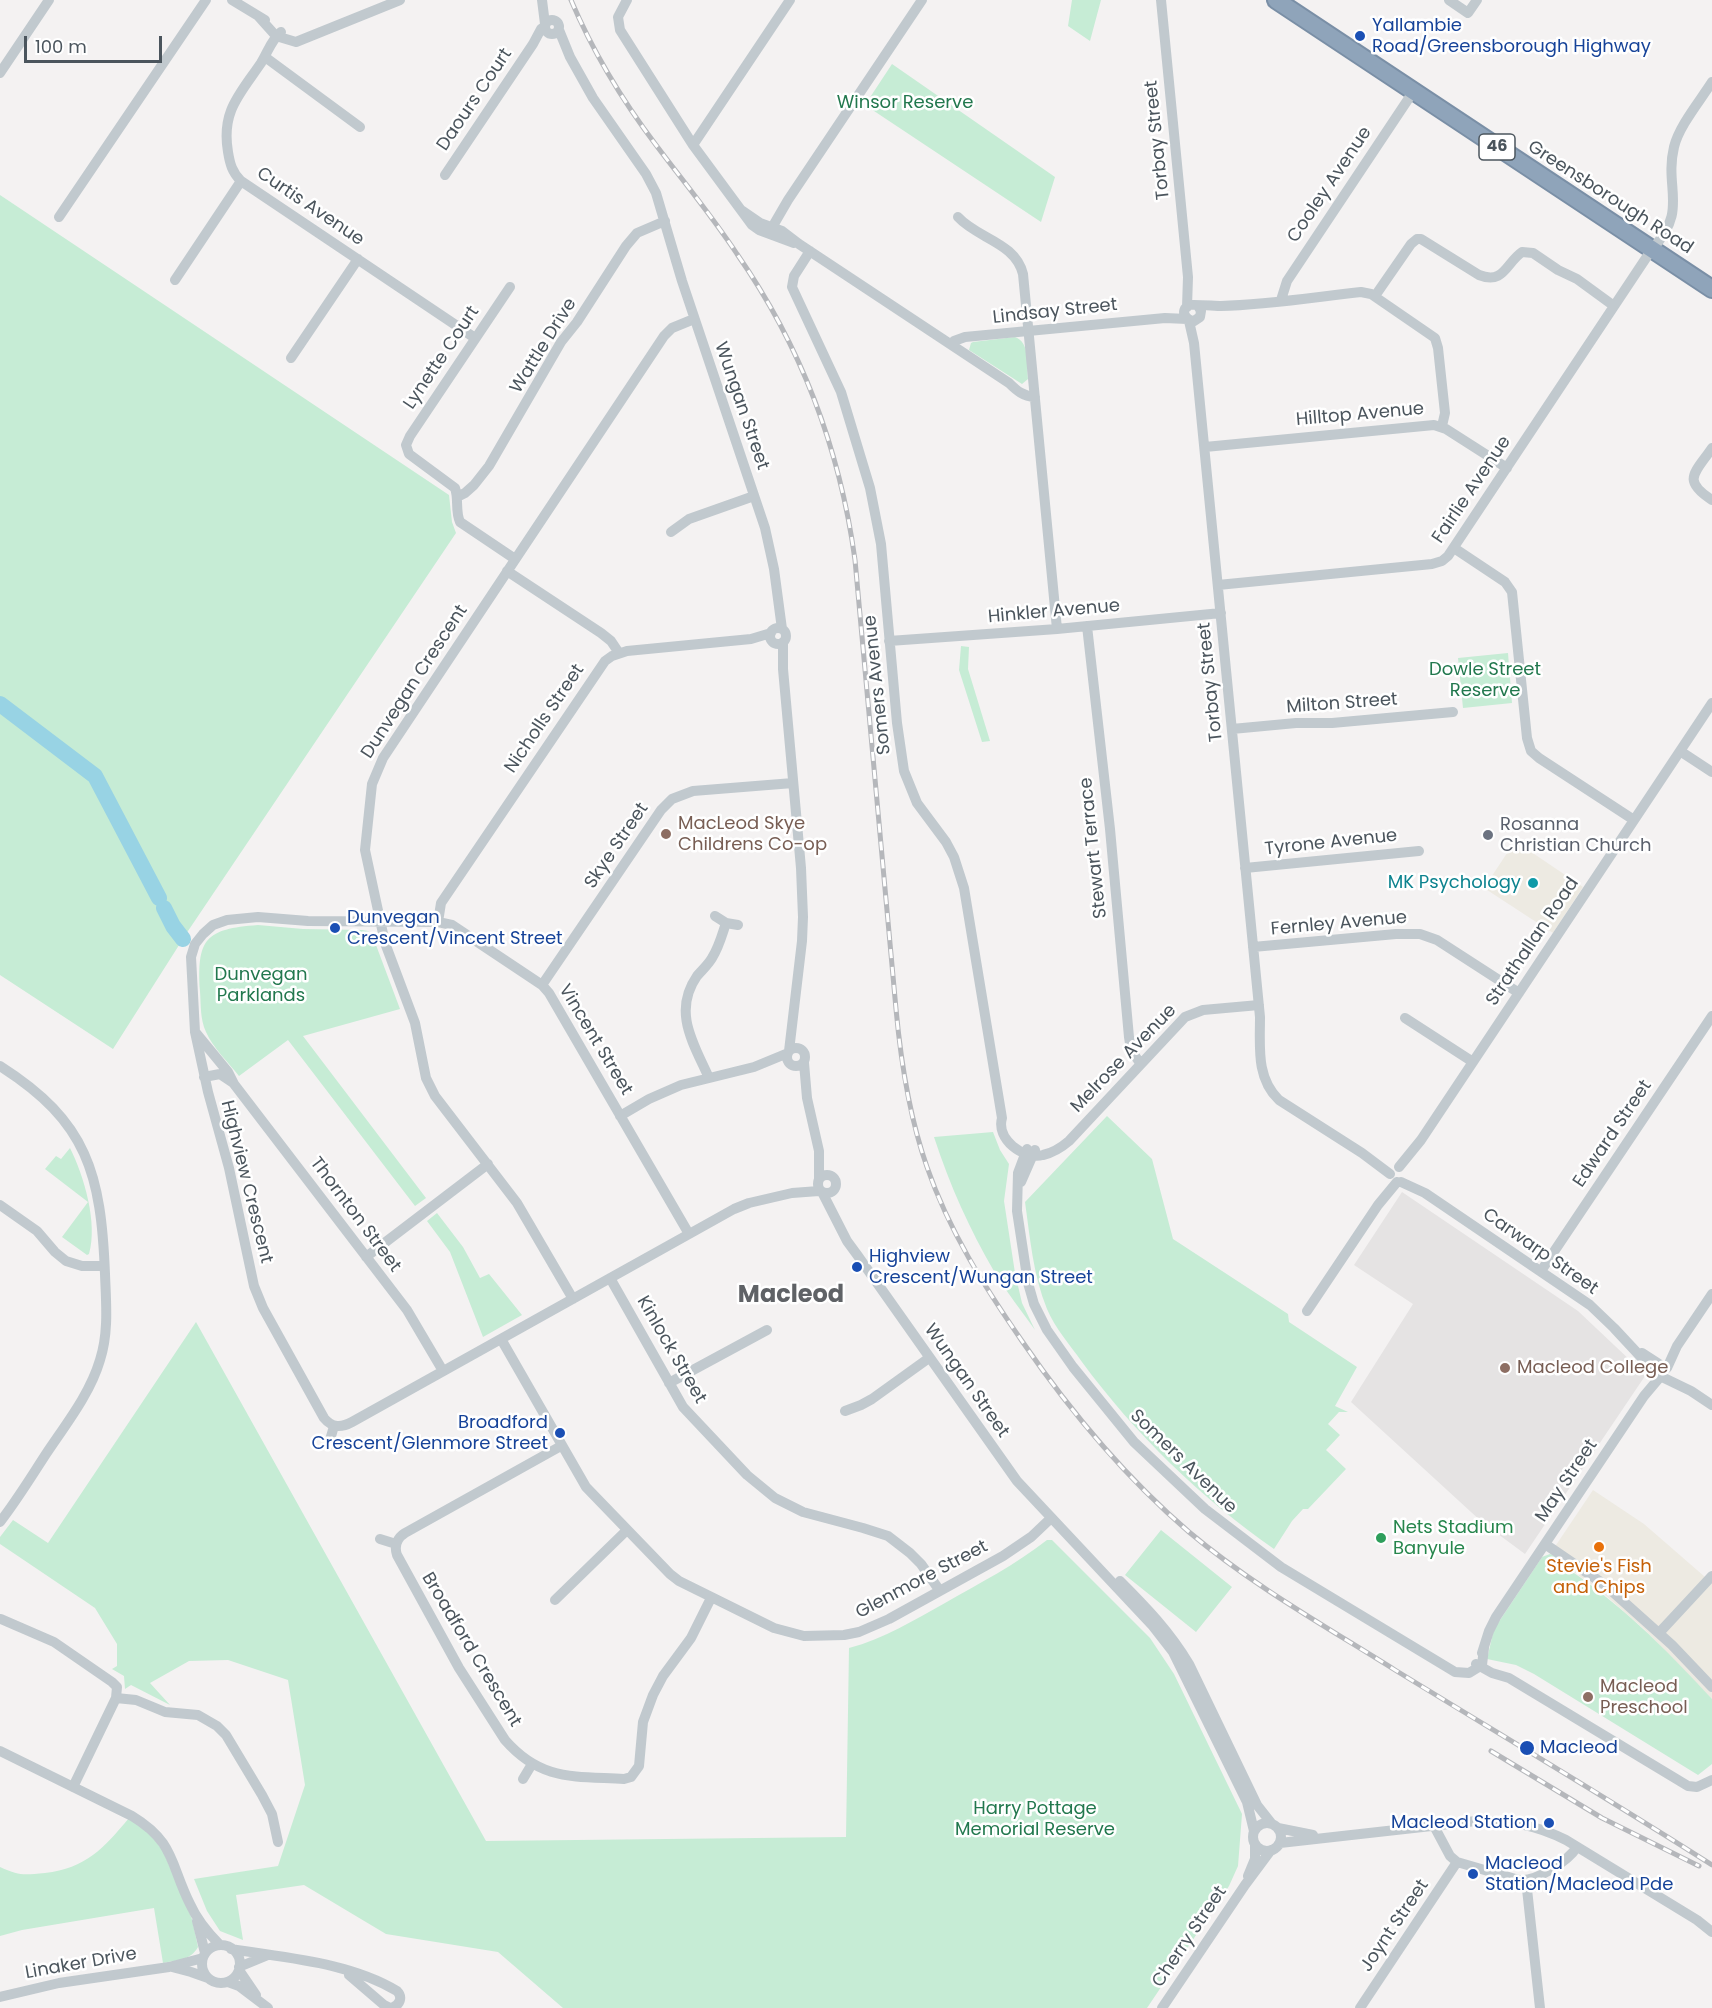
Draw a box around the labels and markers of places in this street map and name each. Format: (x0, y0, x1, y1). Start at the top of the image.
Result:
place label: Yallambie Road/Greensborough Highway (1372, 15, 1651, 57)
marker: Yallambie Road/Greensborough Highway (1353, 29, 1367, 43)
place label: MacLeod Skye Childrens Co-op (678, 813, 827, 856)
place label: Rosanna Christian Church (1500, 814, 1652, 856)
marker: MacLeod Skye Childrens Co-op (659, 827, 673, 841)
marker: Rosanna Christian Church (1481, 828, 1495, 842)
place label: MK Psychology (1388, 872, 1521, 894)
marker: MK Psychology (1526, 876, 1540, 890)
place label: Dunvegan Crescent/Vincent Street (347, 907, 563, 950)
marker: Dunvegan Crescent/Vincent Street (328, 921, 342, 935)
place label: Highview Crescent/Wungan Street (869, 1246, 1093, 1288)
marker: Highview Crescent/Wungan Street (850, 1260, 864, 1274)
place label: Macleod College (1517, 1357, 1668, 1379)
marker: Macleod College (1498, 1361, 1512, 1375)
place label: Broadford Crescent/Glenmore Street (312, 1412, 548, 1454)
marker: Broadford Crescent/Glenmore Street (553, 1426, 567, 1440)
place label: Nets Stadium Banyule (1393, 1517, 1514, 1559)
marker: Nets Stadium Banyule (1374, 1531, 1388, 1545)
marker: Stevie's Fish and Chips (1592, 1540, 1606, 1554)
place label: Stevie's Fish and Chips (1546, 1556, 1652, 1598)
place label: Macleod Preschool (1600, 1676, 1688, 1718)
marker: Macleod Preschool (1581, 1690, 1595, 1704)
place label: Macleod (1540, 1737, 1618, 1759)
marker: Macleod (1518, 1739, 1536, 1757)
place label: Macleod Station (1391, 1812, 1537, 1834)
marker: Macleod Station (1542, 1816, 1556, 1830)
place label: Macleod Station/Macleod Pde (1485, 1853, 1673, 1896)
marker: Macleod Station/Macleod Pde (1466, 1867, 1480, 1881)

